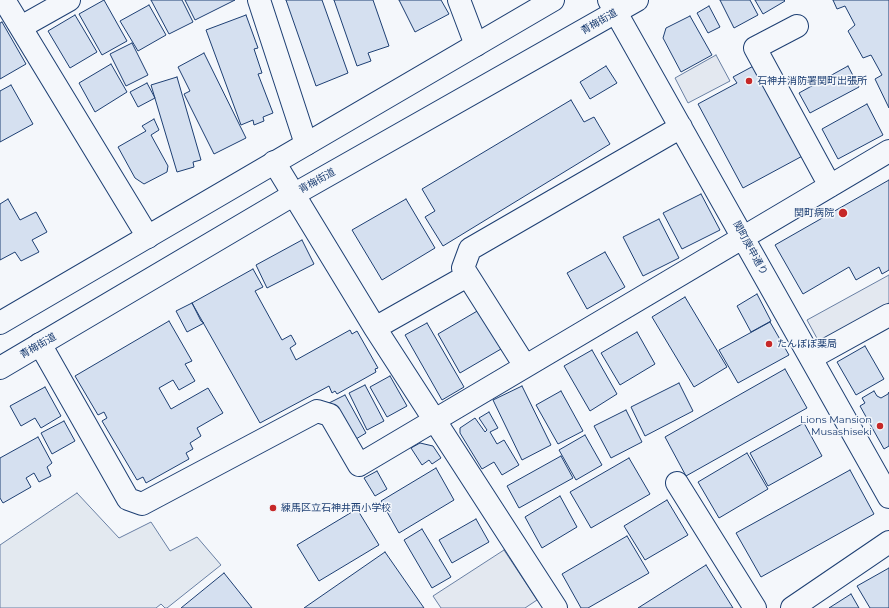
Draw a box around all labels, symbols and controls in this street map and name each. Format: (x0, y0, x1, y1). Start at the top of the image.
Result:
street label: 青梅街道 (579, 7, 619, 37)
place label: 石神井消防署関町出張所 (757, 75, 867, 87)
marker: 石神井消防署関町出張所 (744, 76, 754, 86)
street label: 青梅街道 (297, 166, 337, 196)
place label: 関町病院 (794, 207, 834, 219)
marker: 関町病院 (837, 207, 849, 219)
street label: 関町庚申通り (730, 219, 770, 277)
street label: 青梅街道 (18, 331, 58, 361)
place label: たんぽぽ薬局 (777, 338, 837, 350)
marker: たんぽぽ薬局 (764, 339, 774, 349)
place label: Lions Mansion Musashiseki (800, 414, 872, 438)
marker: Lions Mansion Musashiseki (875, 421, 885, 431)
place label: 練馬区立石神井西小学校 (281, 502, 391, 514)
marker: 練馬区立石神井西小学校 (268, 503, 278, 513)

